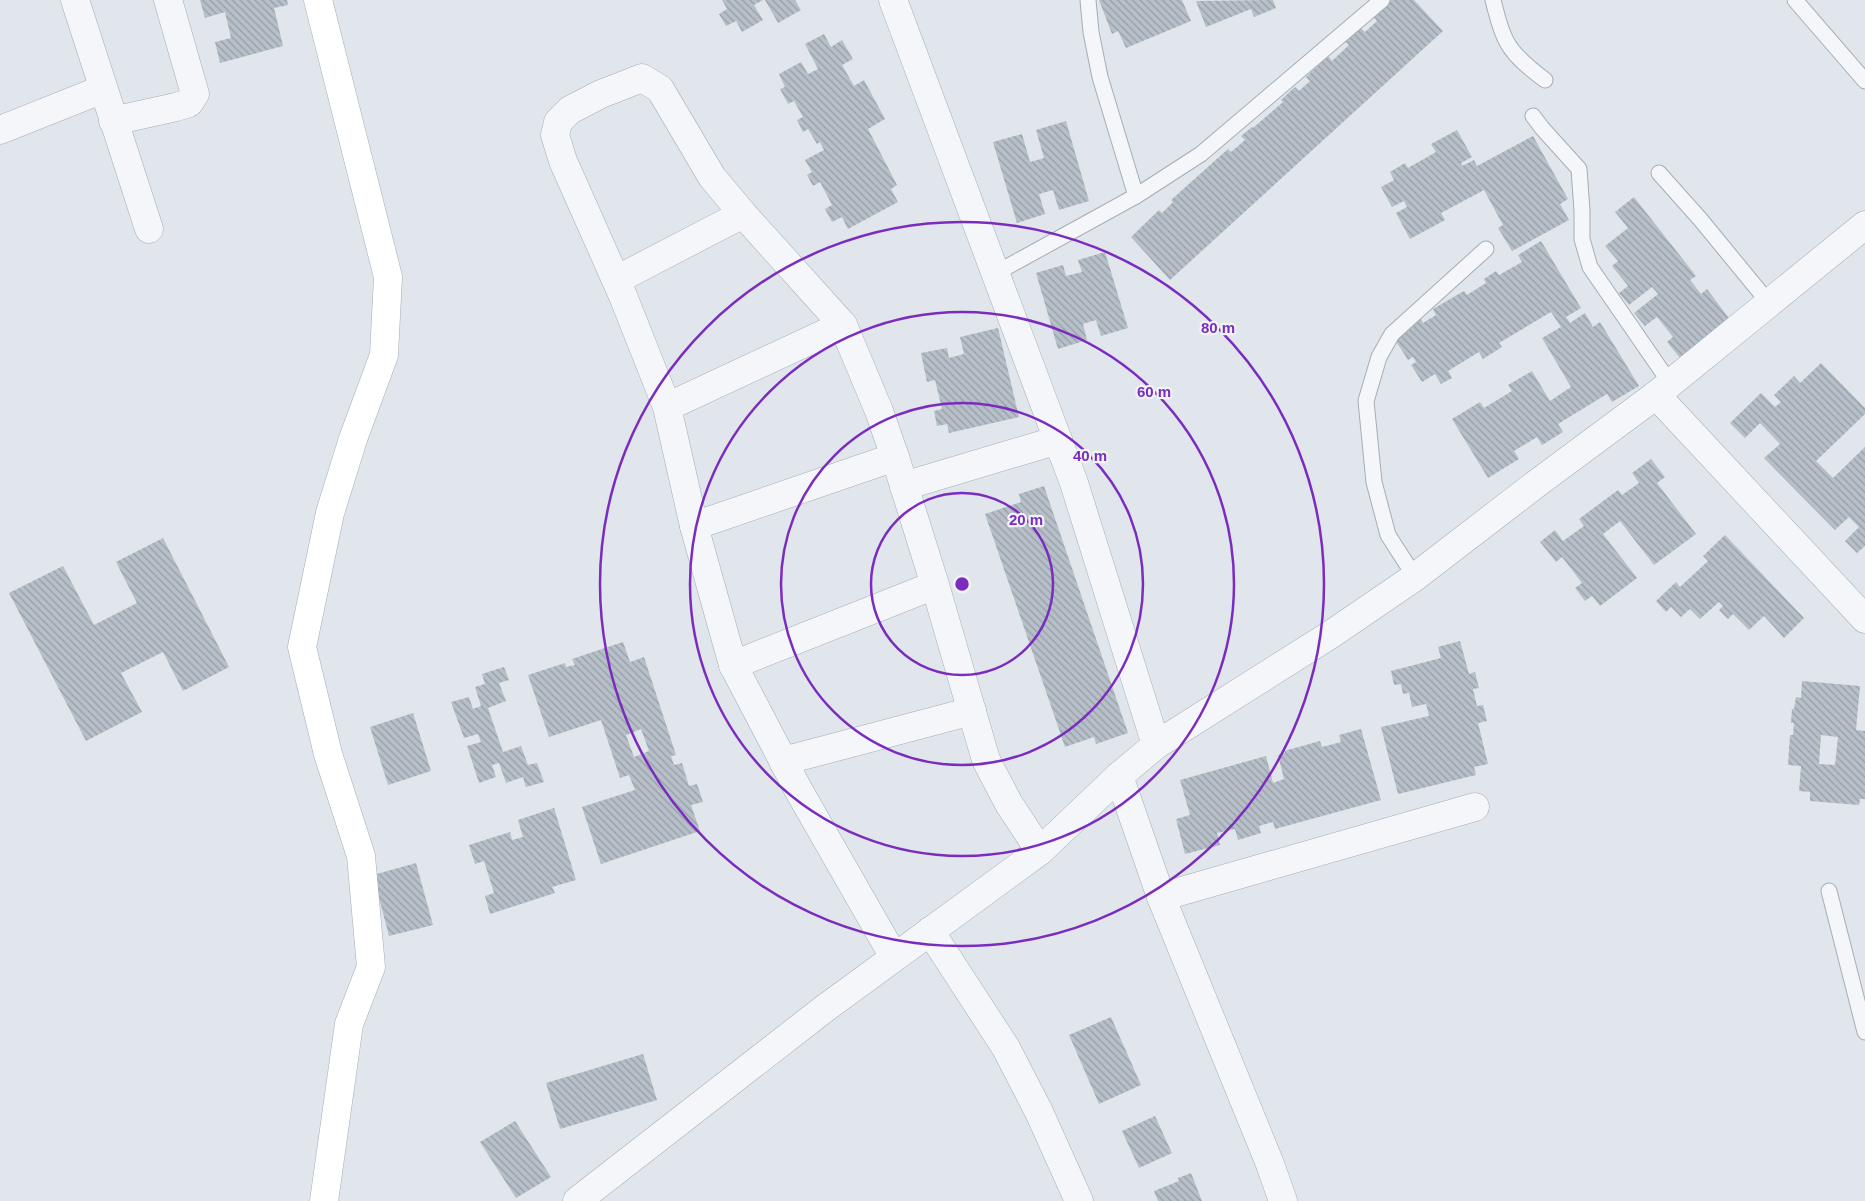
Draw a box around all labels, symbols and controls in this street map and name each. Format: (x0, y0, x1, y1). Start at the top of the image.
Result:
text: 80 m (1201, 319, 1235, 336)
text: 60 m (1137, 383, 1171, 400)
text: 40 m (1073, 447, 1107, 464)
text: 20 m (1009, 511, 1043, 528)
centre of rings (953, 575, 971, 593)

